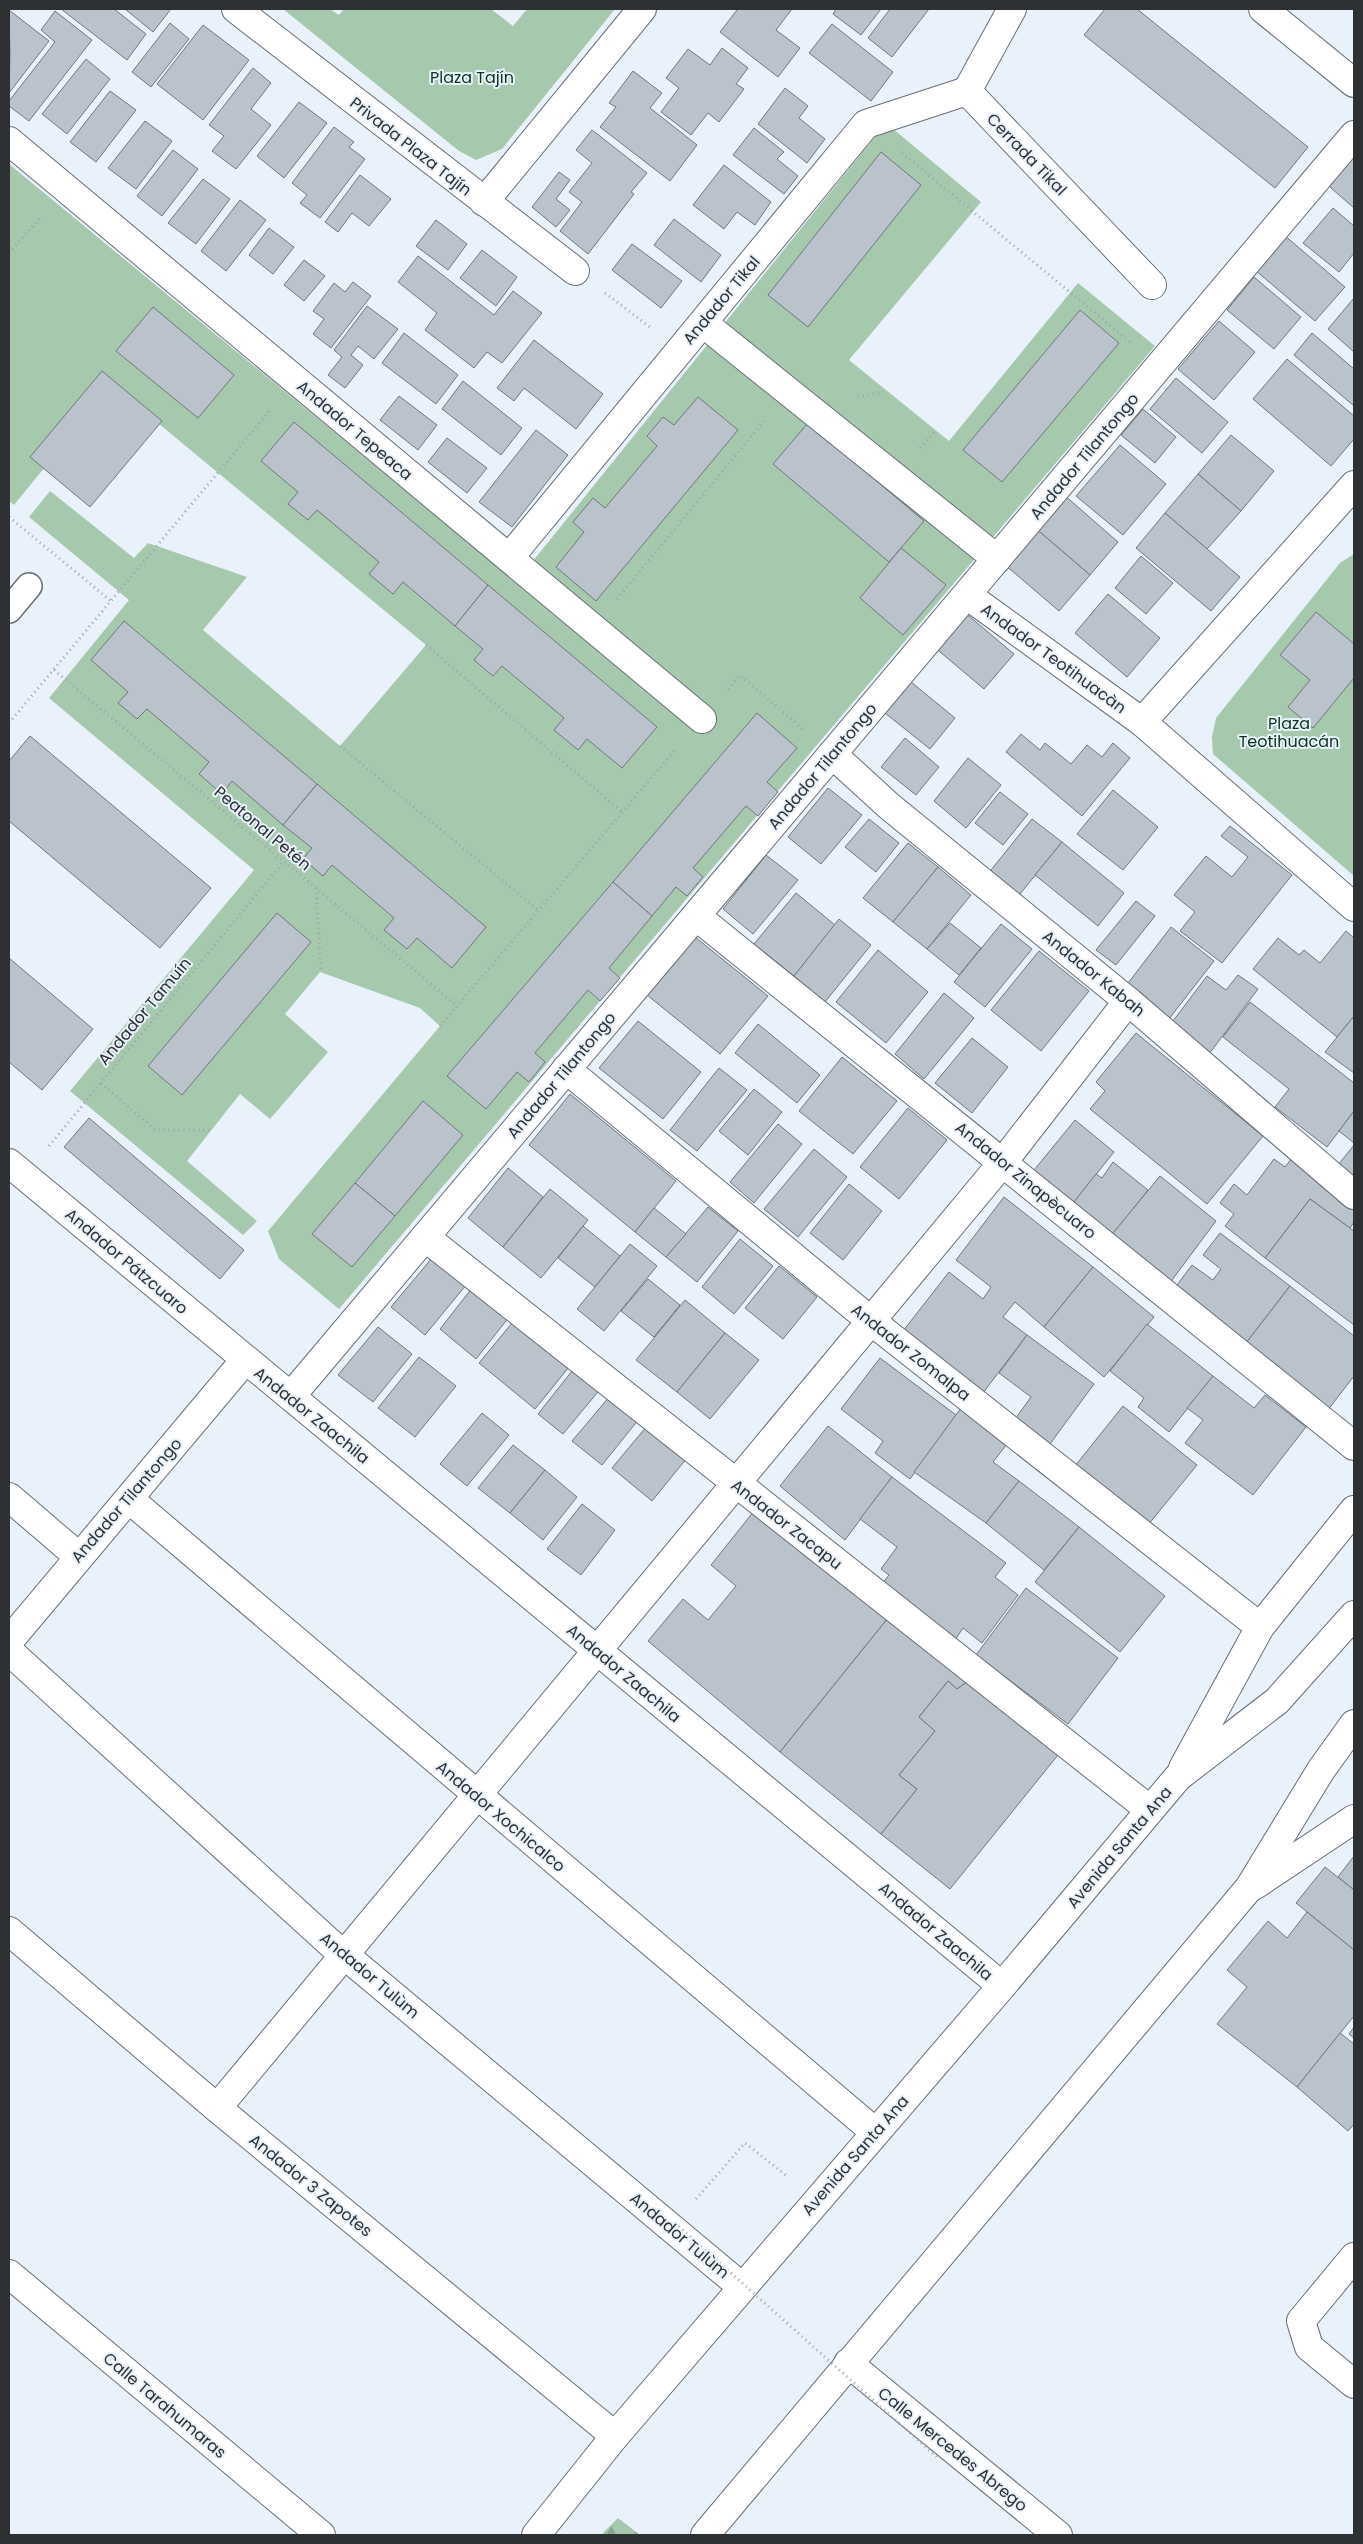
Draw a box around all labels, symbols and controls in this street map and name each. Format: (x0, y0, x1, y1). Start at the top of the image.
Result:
park label: Plaza Tajín (430, 66, 514, 89)
street label: Privada Plaza Tajín (345, 92, 476, 201)
street label: Cerrada Tikal (981, 108, 1072, 201)
street label: Andador Tikal (677, 251, 765, 350)
street label: Andador Tepeaca (292, 375, 417, 486)
street label: Andador Tilantongo (1025, 388, 1144, 525)
street label: Andador Teotihuacàn (976, 598, 1131, 719)
street label: Andador Tilantongo (763, 698, 882, 835)
park label: Plaza Teotihuacán (1239, 712, 1339, 753)
street label: Peatonal Petén (209, 781, 316, 876)
street label: Andador Kabah (1037, 925, 1150, 1022)
street label: Andador Tamuín (92, 952, 196, 1070)
street label: Andador Tilantongo (502, 1007, 621, 1144)
street label: Andador Zinapècuaro (950, 1116, 1101, 1244)
street label: Andador Pátzcuaro (60, 1203, 193, 1320)
street label: Andador Zomalpa (846, 1298, 975, 1406)
street label: Andador Zaachila (249, 1361, 374, 1469)
street label: Andador Tilantongo (66, 1433, 187, 1568)
street label: Andador Zacapu (726, 1474, 847, 1575)
street label: Andador Zaachila (562, 1619, 686, 1728)
street label: Andador Xochicalco (431, 1755, 570, 1877)
street label: Avenida Santa Ana (1061, 1781, 1177, 1913)
street label: Andador Zaachila (874, 1877, 998, 1986)
street label: Andador Tulùm (315, 1927, 424, 2024)
street label: Avenida Santa Ana (797, 2090, 914, 2221)
street label: Andador 3 Zapotes (244, 2129, 377, 2242)
street label: Andador Tulùm (625, 2187, 734, 2284)
street label: Calle Tarahumaras (98, 2347, 231, 2464)
street label: Calle Mercedes Abrego (873, 2382, 1032, 2517)

